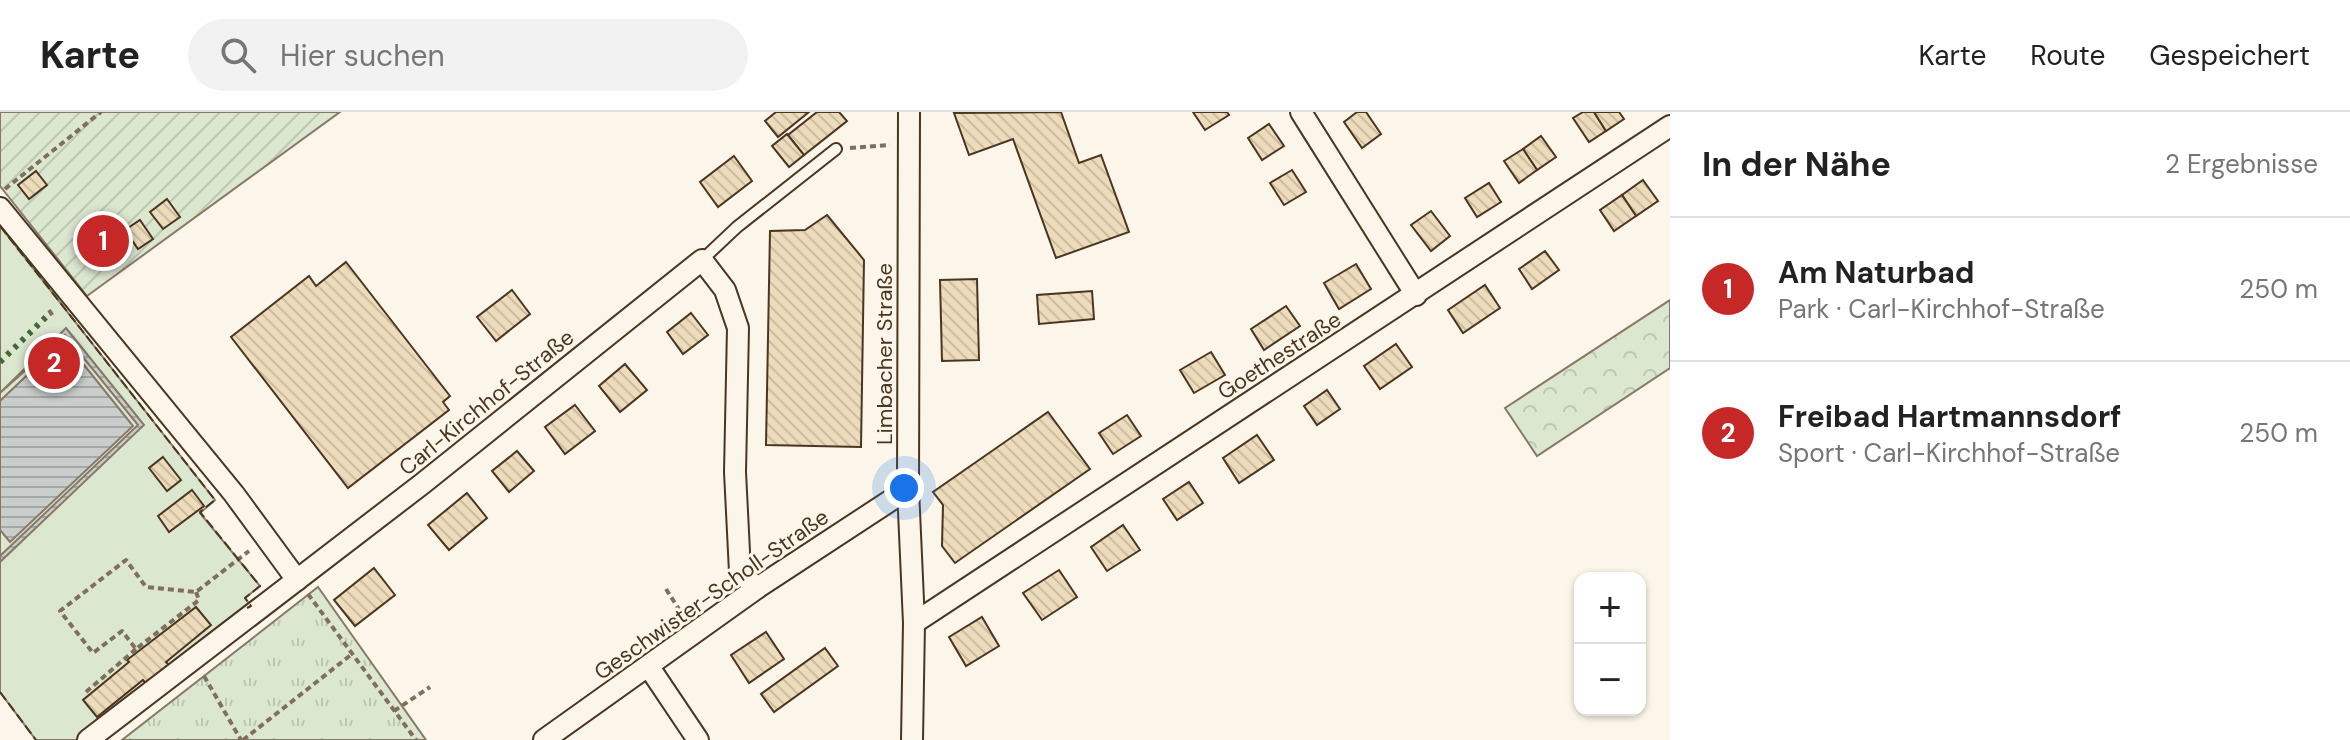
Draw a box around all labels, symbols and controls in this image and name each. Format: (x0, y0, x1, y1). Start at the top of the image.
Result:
search box (188, 19, 748, 91)
text: Karte (40, 30, 140, 80)
icon: search (216, 33, 260, 77)
text: Hier suchen (280, 36, 445, 75)
text: Karte (1919, 37, 1986, 74)
text: Route (2030, 37, 2105, 74)
text: Gespeichert (2149, 37, 2310, 74)
text: In der Nähe (1702, 142, 1891, 187)
text: 2 Ergebnisse (2165, 147, 2318, 181)
pin: 1 (77, 211, 129, 271)
text: Am Naturbad (1778, 253, 1974, 292)
street label: Limbacher Straße (870, 263, 899, 445)
text: 1 (1723, 272, 1733, 306)
text: 250 m (2239, 272, 2318, 306)
text: Park · Carl-Kirchhof-Straße (1778, 292, 2105, 326)
street label: Goethestraße (1212, 305, 1347, 406)
street label: Carl-Kirchhof-Straße (393, 323, 580, 482)
pin: 2 (28, 333, 80, 393)
text: Freibad Hartmannsdorf (1778, 397, 2121, 436)
text: 2 (1720, 416, 1736, 450)
text: 250 m (2239, 416, 2318, 450)
text: Sport · Carl-Kirchhof-Straße (1778, 436, 2120, 470)
your location (884, 468, 924, 508)
street label: Geschwister-Scholl-Straße (588, 502, 834, 687)
map controls (1574, 572, 1646, 716)
button: + (1574, 572, 1646, 644)
button: − (1574, 644, 1646, 716)

